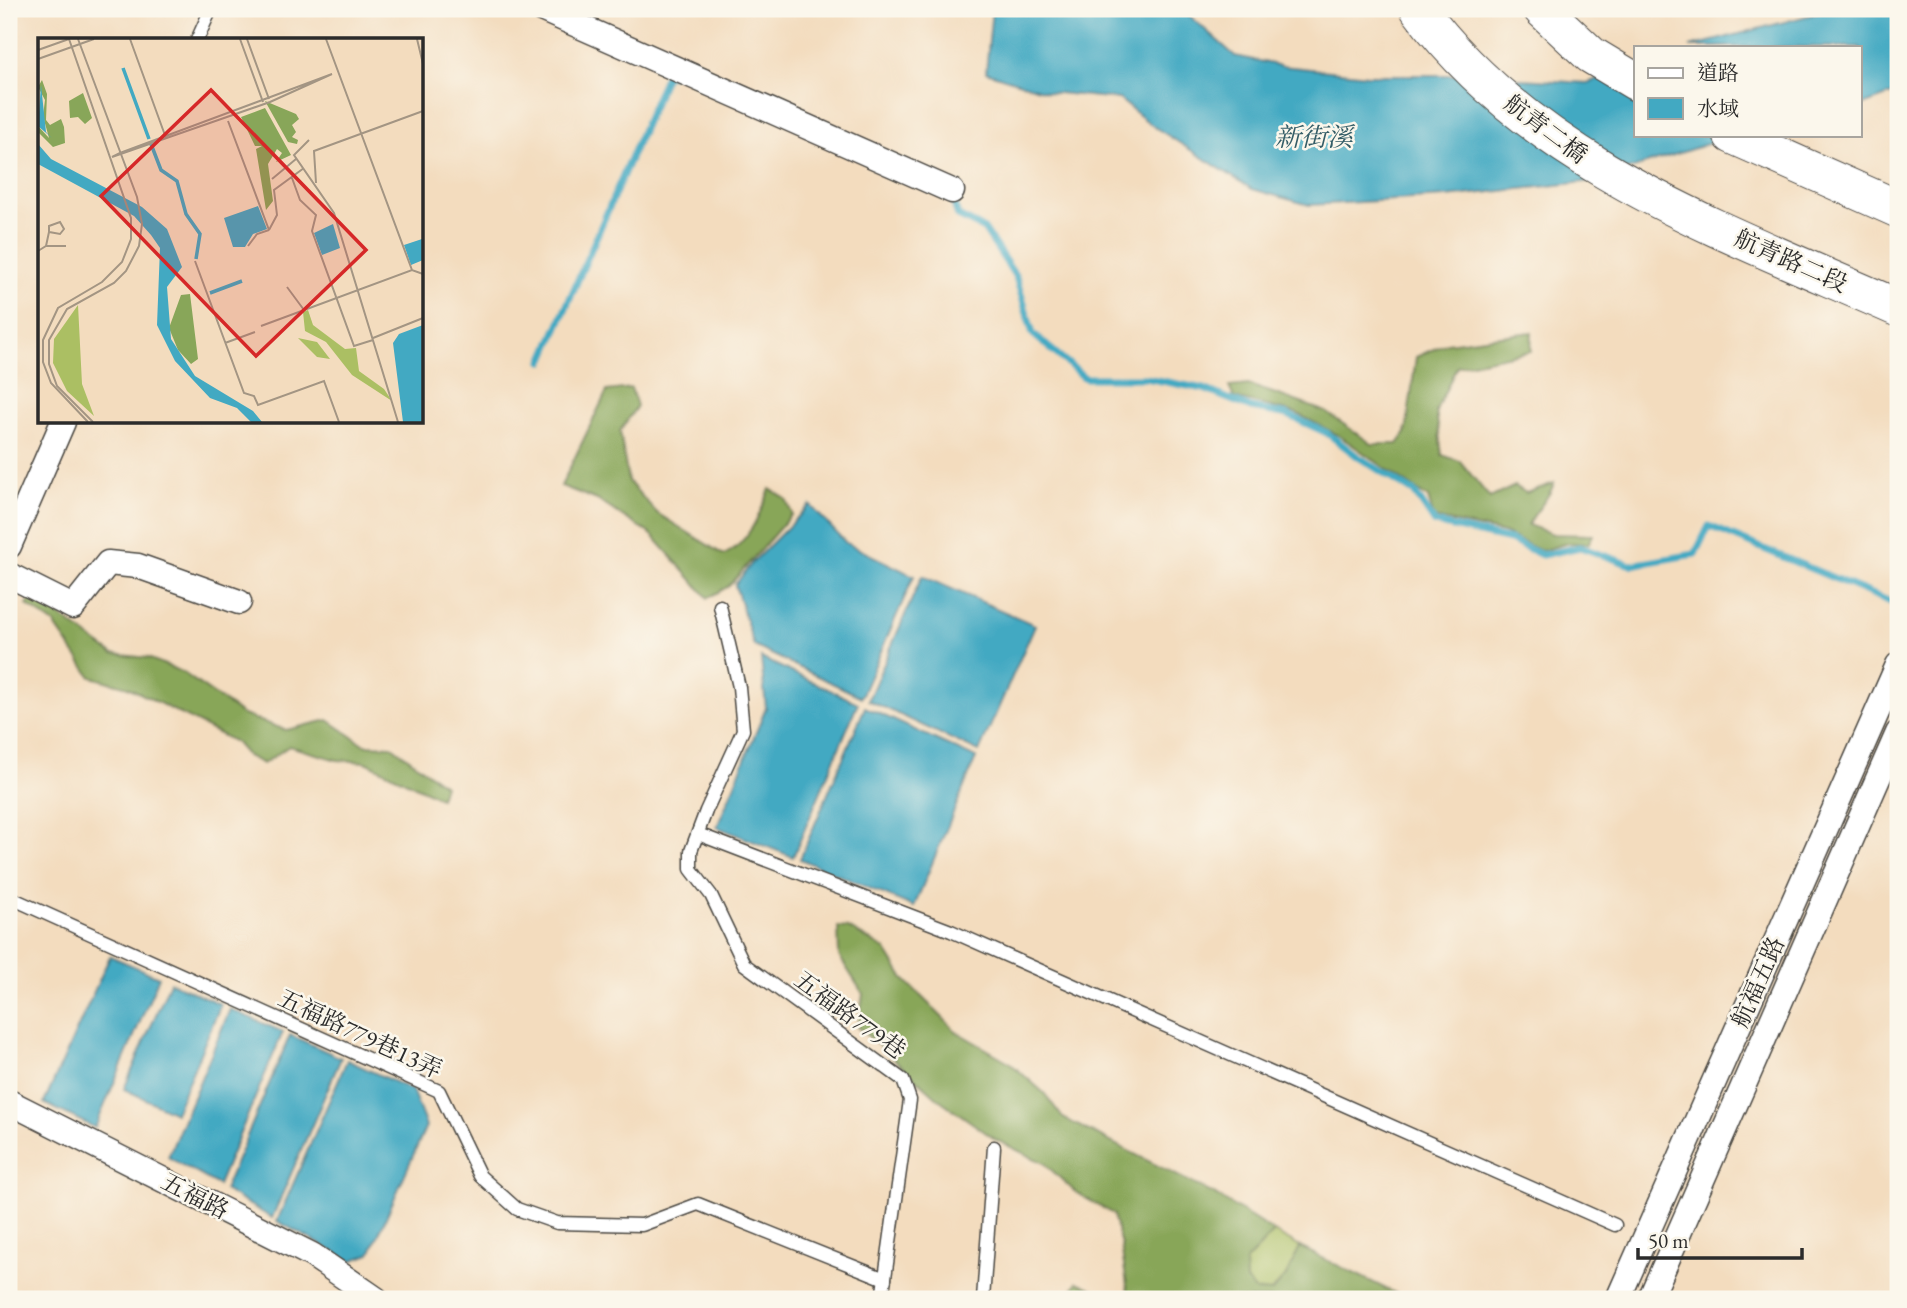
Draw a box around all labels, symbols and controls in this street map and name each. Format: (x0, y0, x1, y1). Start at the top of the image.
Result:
inset map (38, 38, 424, 424)
legend (1634, 46, 1862, 136)
text: 道路 (1697, 59, 1739, 86)
street label: 航青二橋 (1499, 87, 1594, 170)
text: 水域 (1697, 95, 1739, 122)
water label: 新街溪 (1275, 120, 1356, 154)
street label: 航青路二段 (1730, 222, 1852, 299)
street label: 航福五路 (1724, 932, 1791, 1032)
street label: 五福路779巷 (788, 964, 912, 1066)
street label: 五福路779巷13弄 (273, 982, 447, 1085)
street label: 五福路 (156, 1165, 234, 1226)
scale bar (1638, 1217, 1802, 1261)
text: 50 m (1648, 1227, 1689, 1254)

